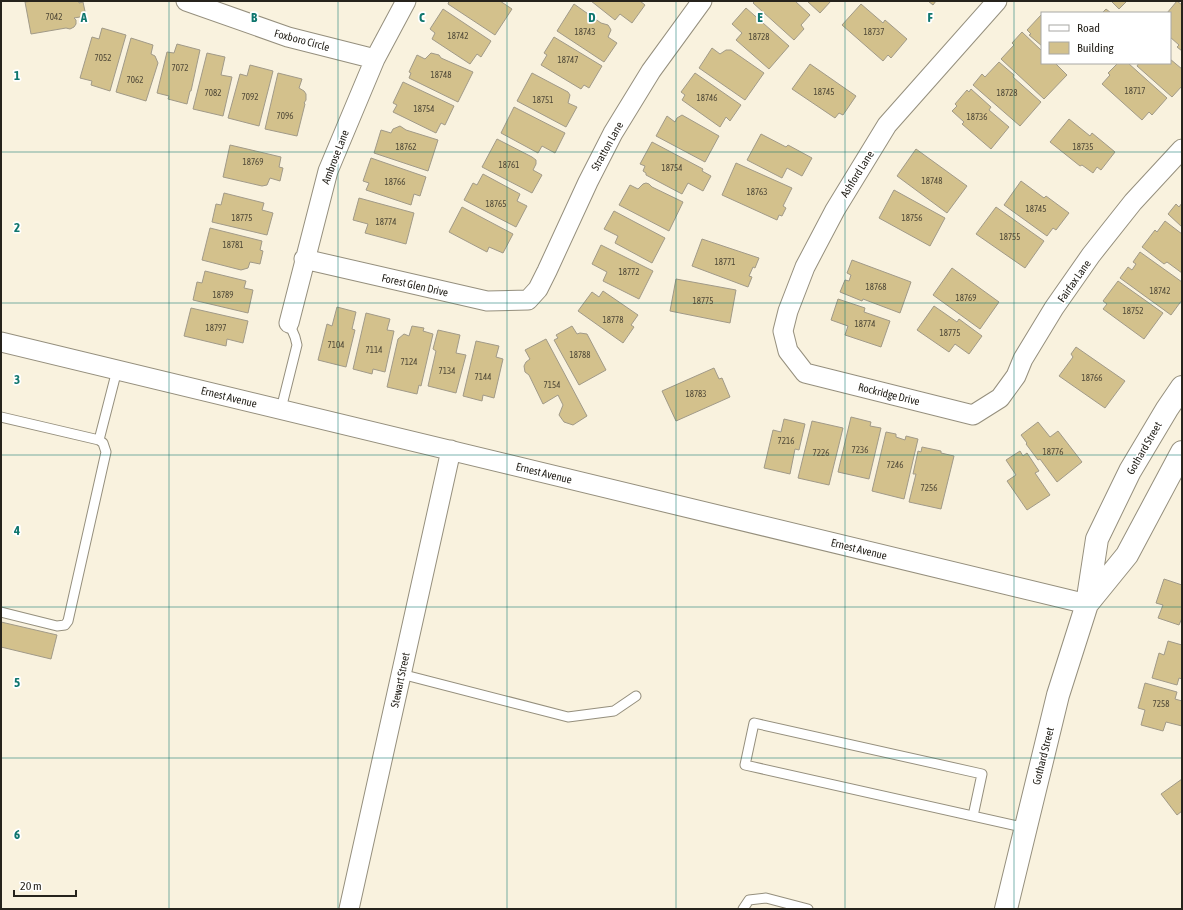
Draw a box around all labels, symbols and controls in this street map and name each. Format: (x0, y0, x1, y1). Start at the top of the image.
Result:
text: A (80, 10, 88, 25)
text: B (251, 10, 258, 25)
text: C (419, 10, 425, 25)
text: D (588, 10, 596, 25)
text: E (757, 10, 763, 25)
text: F (927, 10, 933, 25)
house number: 7042 (46, 12, 62, 22)
legend (1041, 12, 1171, 64)
text: Road (1077, 21, 1100, 35)
street label: Foxboro Circle (273, 27, 331, 53)
house number: 18743 (574, 27, 596, 37)
house number: 18737 (863, 27, 885, 37)
house number: 18742 (447, 31, 469, 41)
house number: 18728 (748, 32, 770, 42)
text: Building (1077, 41, 1115, 55)
house number: 7052 (95, 53, 111, 63)
house number: 18747 (557, 55, 579, 65)
house number: 7072 (172, 63, 188, 73)
text: 1 (14, 68, 20, 83)
house number: 18748 (430, 70, 452, 80)
house number: 7062 (127, 75, 143, 85)
house number: 18717 (1124, 86, 1146, 96)
house number: 18745 (813, 87, 835, 97)
house number: 7082 (205, 88, 221, 98)
house number: 18728 (996, 88, 1018, 98)
house number: 7092 (242, 92, 258, 102)
house number: 18746 (696, 93, 718, 103)
house number: 18751 (532, 95, 554, 105)
house number: 18754 (413, 104, 435, 114)
house number: 7096 (277, 111, 293, 121)
house number: 18736 (966, 112, 988, 122)
street label: Stratton Lane (589, 120, 625, 172)
street label: Ambrose Lane (319, 128, 351, 186)
house number: 18762 (395, 142, 417, 152)
house number: 18735 (1072, 142, 1094, 152)
street label: Ashford Lane (838, 149, 876, 199)
house number: 18769 (242, 157, 264, 167)
house number: 18761 (498, 160, 520, 170)
house number: 18754 (661, 163, 683, 173)
house number: 18748 (921, 176, 943, 186)
house number: 18766 (384, 177, 406, 187)
house number: 18763 (746, 187, 768, 197)
house number: 18765 (485, 199, 507, 209)
house number: 18745 (1025, 204, 1047, 214)
house number: 18775 (231, 213, 253, 223)
house number: 18756 (901, 213, 923, 223)
house number: 18774 (375, 217, 397, 227)
text: 2 (14, 220, 20, 235)
house number: 18755 (999, 232, 1021, 242)
house number: 18781 (222, 240, 244, 250)
house number: 18771 (714, 257, 736, 267)
street label: Fairfax Lane (1055, 258, 1093, 304)
house number: 18772 (618, 267, 640, 277)
street label: Forest Glen Drive (381, 272, 449, 298)
house number: 18768 (865, 282, 887, 292)
house number: 18742 (1149, 286, 1171, 296)
house number: 18789 (212, 290, 234, 300)
house number: 18769 (955, 293, 977, 303)
house number: 18775 (692, 296, 714, 306)
house number: 18752 (1122, 306, 1144, 316)
house number: 18778 (602, 315, 624, 325)
house number: 18774 (854, 319, 876, 329)
house number: 18797 (205, 323, 227, 333)
house number: 18775 (939, 328, 961, 338)
house number: 7104 (328, 340, 344, 350)
house number: 7114 (366, 345, 382, 355)
house number: 18788 (569, 350, 591, 360)
house number: 7124 (401, 357, 417, 367)
house number: 7134 (439, 366, 455, 376)
text: 3 (14, 372, 20, 387)
house number: 7144 (475, 372, 491, 382)
house number: 18766 (1081, 373, 1103, 383)
house number: 7154 (544, 380, 560, 390)
street label: Rockridge Drive (857, 381, 921, 407)
street label: Ernest Avenue (200, 384, 258, 410)
house number: 18783 (685, 389, 707, 399)
street label: Gothard Street (1124, 420, 1164, 476)
house number: 7216 (778, 436, 794, 446)
house number: 7236 (852, 445, 868, 455)
house number: 18776 (1042, 447, 1064, 457)
house number: 7226 (813, 448, 829, 458)
street label: Ernest Avenue (515, 460, 573, 486)
house number: 7246 (887, 460, 903, 470)
house number: 7256 (921, 483, 937, 493)
text: 4 (13, 523, 20, 538)
street label: Ernest Avenue (830, 536, 888, 562)
street label: Stewart Street (388, 651, 412, 709)
text: 5 (14, 675, 20, 690)
house number: 7258 (1153, 699, 1169, 709)
street label: Gothard Street (1030, 726, 1056, 786)
text: 6 (14, 827, 20, 842)
scale bar (14, 872, 76, 898)
text: 20 m (20, 879, 42, 893)

